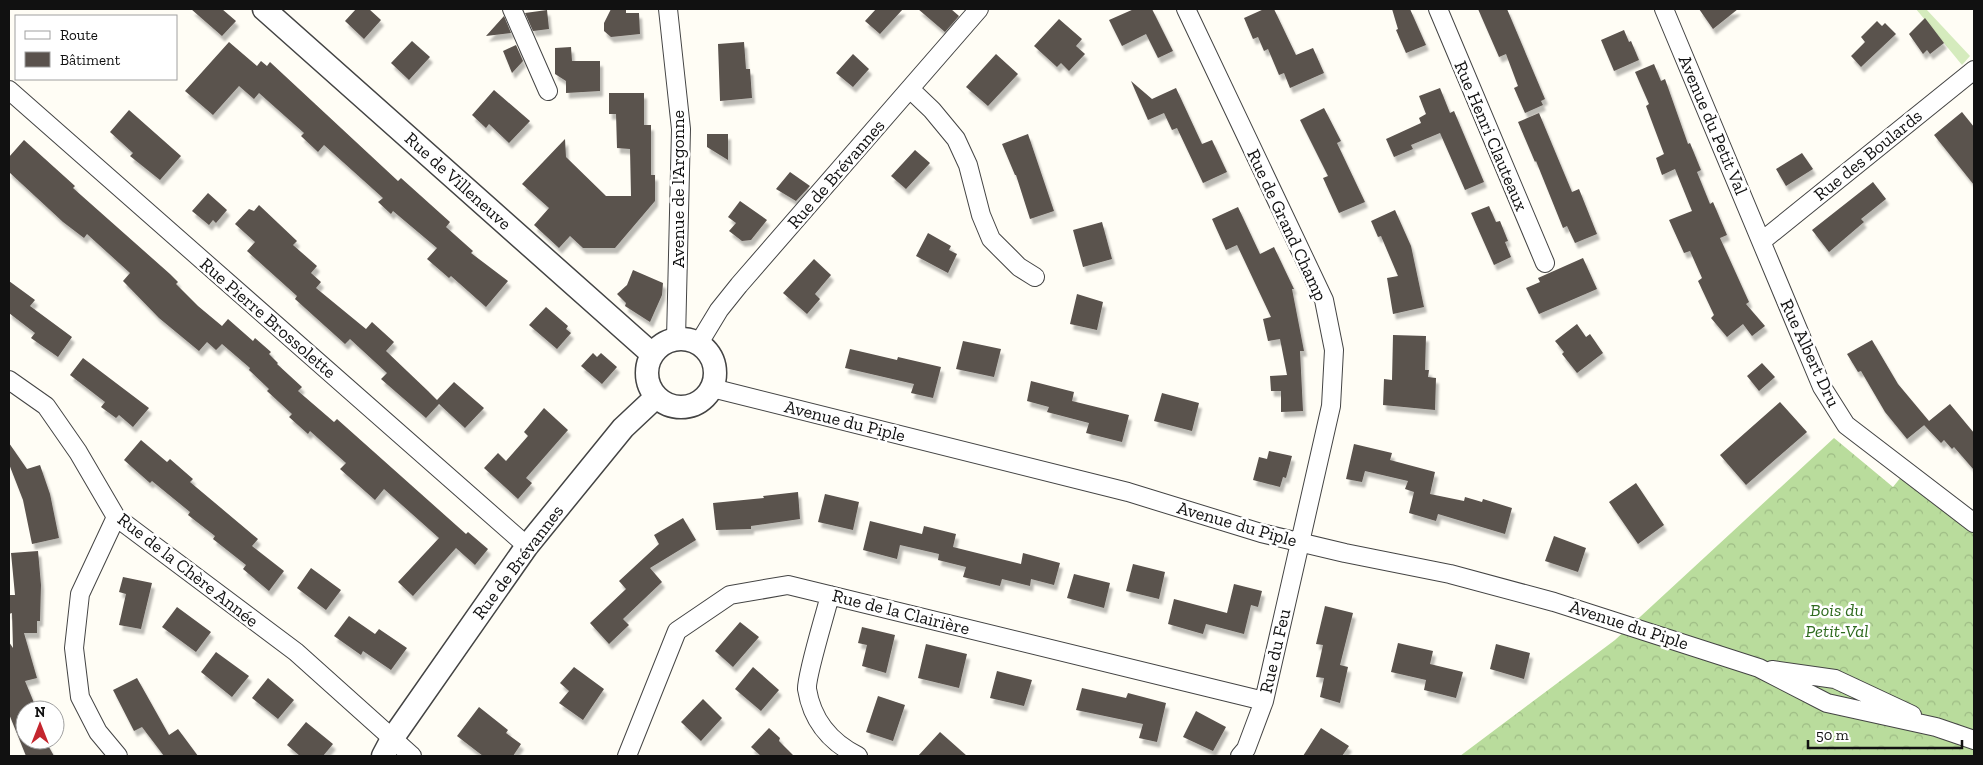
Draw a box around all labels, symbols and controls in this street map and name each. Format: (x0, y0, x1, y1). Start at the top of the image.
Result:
legend (15, 15, 178, 80)
text: Route (60, 26, 98, 44)
text: Bâtiment (60, 51, 121, 69)
street label: Avenue du Petit Val (1674, 52, 1752, 198)
street label: Rue Henri Clauteaux (1449, 58, 1533, 214)
street label: Rue des Boulards (1809, 105, 1927, 205)
street label: Avenue de l'Argonne (667, 110, 689, 268)
street label: Rue de Brévannes (783, 115, 890, 233)
street label: Rue de Villeneuve (400, 127, 516, 235)
street label: Rue de Grand Champ (1242, 146, 1332, 304)
street label: Rue Pierre Brossolette (196, 253, 340, 383)
street label: Rue Albert Dru (1775, 296, 1845, 410)
street label: Avenue du Piple (782, 395, 908, 447)
street label: Avenue du Piple (1175, 496, 1299, 552)
street label: Rue de Brévannes (468, 500, 568, 624)
street label: Rue de la Chère Année (113, 508, 263, 632)
street label: Rue de la Clairière (830, 584, 972, 640)
street label: Avenue du Piple (1567, 595, 1691, 655)
park label: Bois du Petit-Val (1805, 599, 1869, 642)
street label: Rue du Feu (1255, 607, 1295, 695)
north arrow (15, 700, 65, 750)
text: N (35, 704, 46, 721)
scale bar (1808, 718, 1962, 750)
text: 50 m (1816, 726, 1849, 744)

